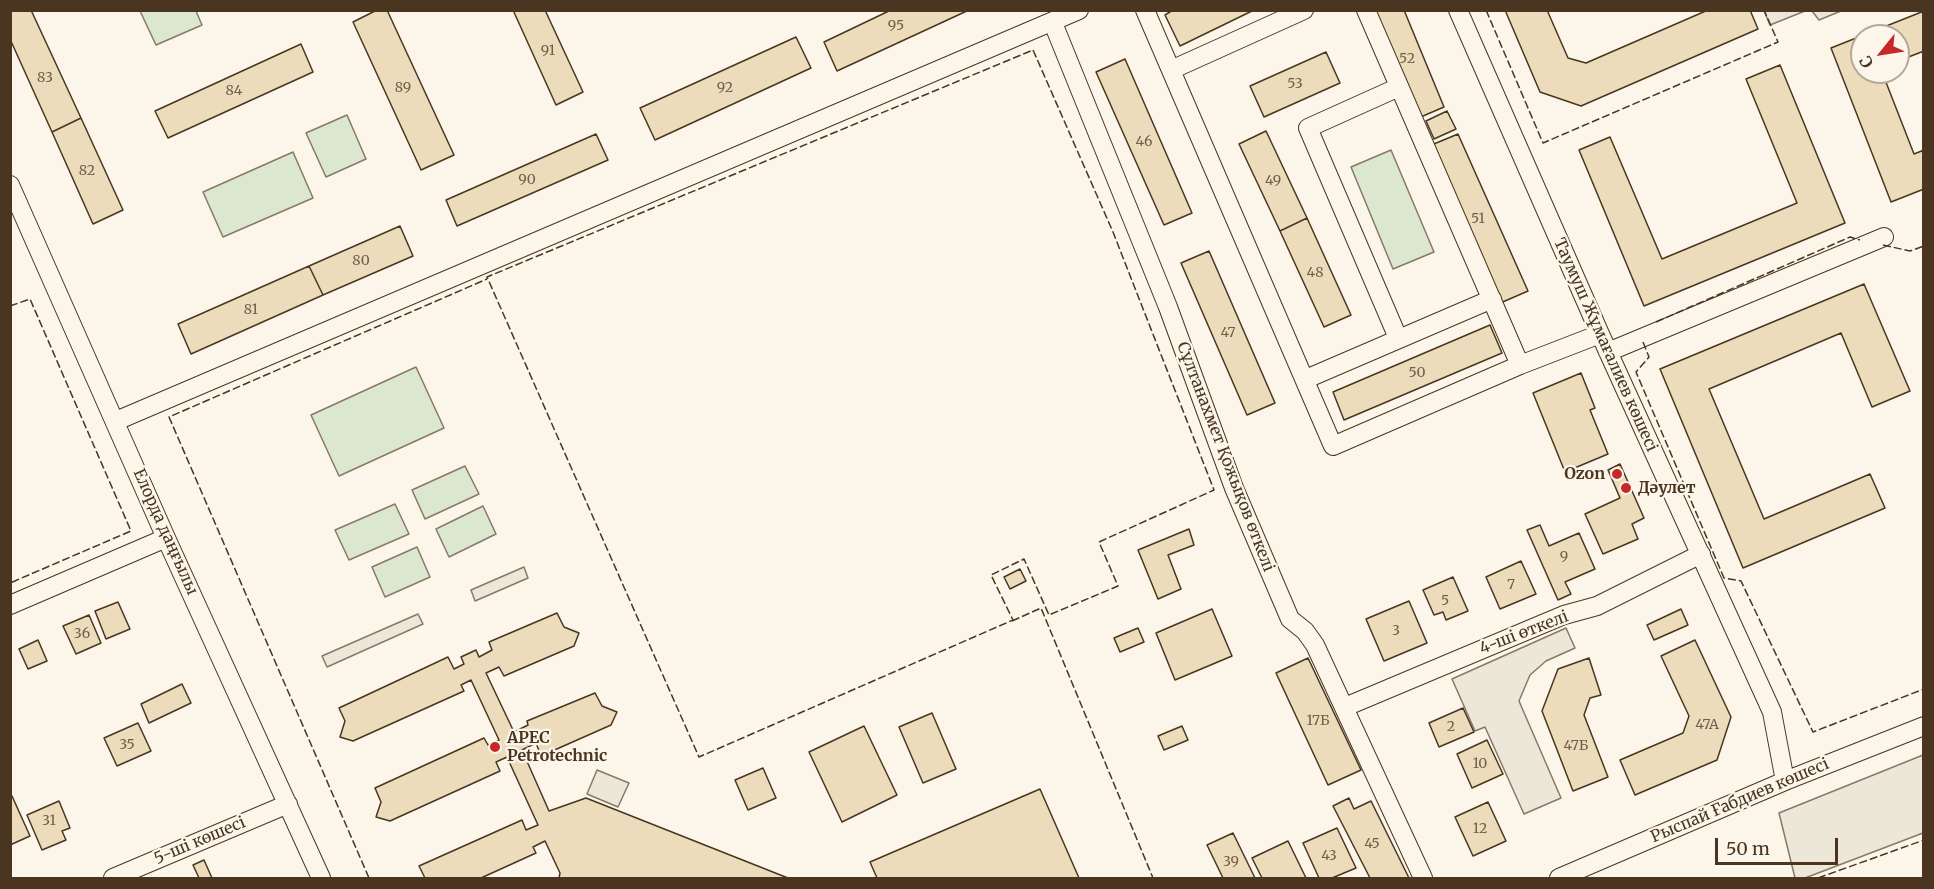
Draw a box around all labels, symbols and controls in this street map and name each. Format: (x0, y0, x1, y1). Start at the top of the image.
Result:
house number: 95 (888, 18, 904, 34)
north arrow (1850, 24, 1910, 84)
house number: 91 (541, 43, 555, 59)
house number: 52 (1399, 51, 1415, 67)
text: С (1855, 52, 1877, 72)
house number: 83 (37, 70, 53, 86)
house number: 53 (1287, 76, 1303, 92)
house number: 89 (395, 80, 411, 96)
house number: 92 (717, 80, 733, 96)
house number: 84 (226, 83, 242, 99)
house number: 46 (1136, 134, 1152, 150)
house number: 82 (79, 163, 95, 179)
house number: 90 (518, 172, 536, 188)
house number: 49 (1265, 173, 1281, 189)
house number: 51 (1471, 211, 1485, 227)
street label: Таумуш Жұмағалиев көшесі (1549, 235, 1661, 455)
house number: 80 (352, 253, 370, 269)
house number: 48 (1307, 265, 1323, 281)
house number: 81 (244, 302, 258, 318)
house number: 47 (1220, 325, 1236, 341)
street label: Сұлтанахмет Қожықов өткелі (1172, 339, 1278, 575)
house number: 50 (1409, 365, 1425, 381)
place label: Ozon (1564, 464, 1605, 484)
street label: Елорда даңғылы (129, 466, 201, 598)
marker: Ozon (1610, 467, 1624, 481)
place label: Дәулет (1638, 478, 1696, 498)
marker: Дәулет (1619, 481, 1633, 495)
house number: 9 (1560, 549, 1568, 565)
house number: 7 (1507, 577, 1515, 593)
house number: 5 (1441, 593, 1449, 609)
street label: 4-ші өткелі (1477, 607, 1571, 659)
house number: 3 (1392, 623, 1400, 639)
house number: 36 (74, 626, 90, 642)
house number: 17Б (1306, 713, 1330, 729)
house number: 47А (1695, 717, 1719, 733)
house number: 2 (1447, 719, 1455, 735)
place label: APEC Petrotechnic (507, 728, 607, 766)
house number: 35 (119, 737, 135, 753)
house number: 47Б (1564, 738, 1588, 754)
marker: APEC Petrotechnic (488, 740, 502, 754)
street label: Рыспай Ғабдиев көшесі (1648, 755, 1832, 847)
house number: 10 (1473, 756, 1487, 772)
house number: 31 (42, 813, 56, 829)
street label: 5-ші көшесі (152, 813, 248, 869)
house number: 12 (1473, 821, 1487, 837)
scale bar (1718, 826, 1841, 864)
house number: 45 (1364, 836, 1380, 852)
text: 50 m (1726, 837, 1770, 860)
house number: 43 (1321, 848, 1337, 864)
house number: 39 (1223, 854, 1239, 870)

